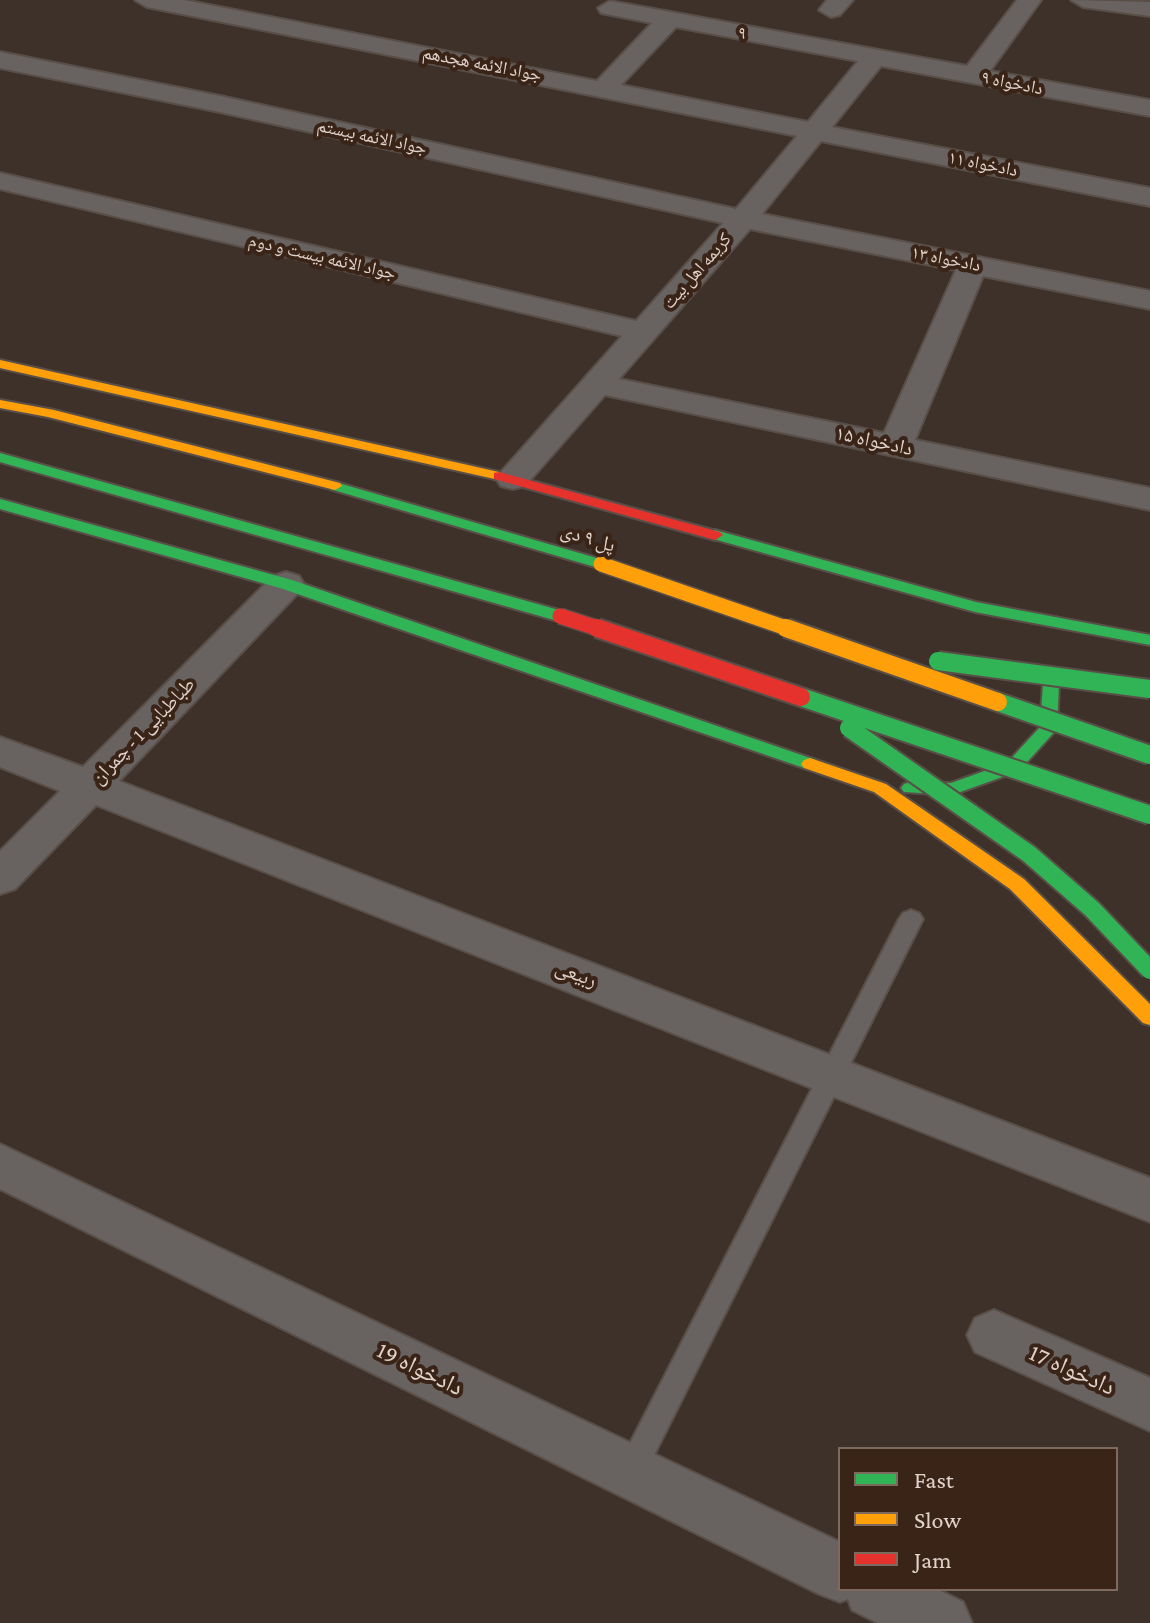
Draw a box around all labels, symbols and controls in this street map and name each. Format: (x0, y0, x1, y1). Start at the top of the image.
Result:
street label: ۹ (736, 22, 748, 44)
street label: جواد الائمه هجدهم (421, 42, 543, 86)
street label: دادخواه ۹ (979, 66, 1045, 100)
street label: جواد الائمه بیستم (315, 115, 429, 159)
street label: دادخواه ۱۱ (946, 147, 1020, 181)
street label: کریمه اهل بیت (658, 229, 736, 313)
street label: جواد الائمه بیست و دوم (246, 230, 398, 284)
street label: دادخواه ۱۳ (909, 242, 983, 276)
street label: دادخواه ۱۵ (833, 421, 915, 461)
street label: پل ۹ دی (558, 518, 618, 558)
street label: طباطبایی 1 - چمران (86, 672, 200, 790)
street label: ربیعی (552, 955, 600, 993)
street label: دادخواه 19 (372, 1336, 468, 1402)
street label: دادخواه 17 (1025, 1338, 1119, 1402)
legend (838, 1447, 1118, 1591)
text: Fast (914, 1466, 954, 1493)
text: Slow (914, 1506, 961, 1533)
text: Jam (914, 1546, 952, 1573)

